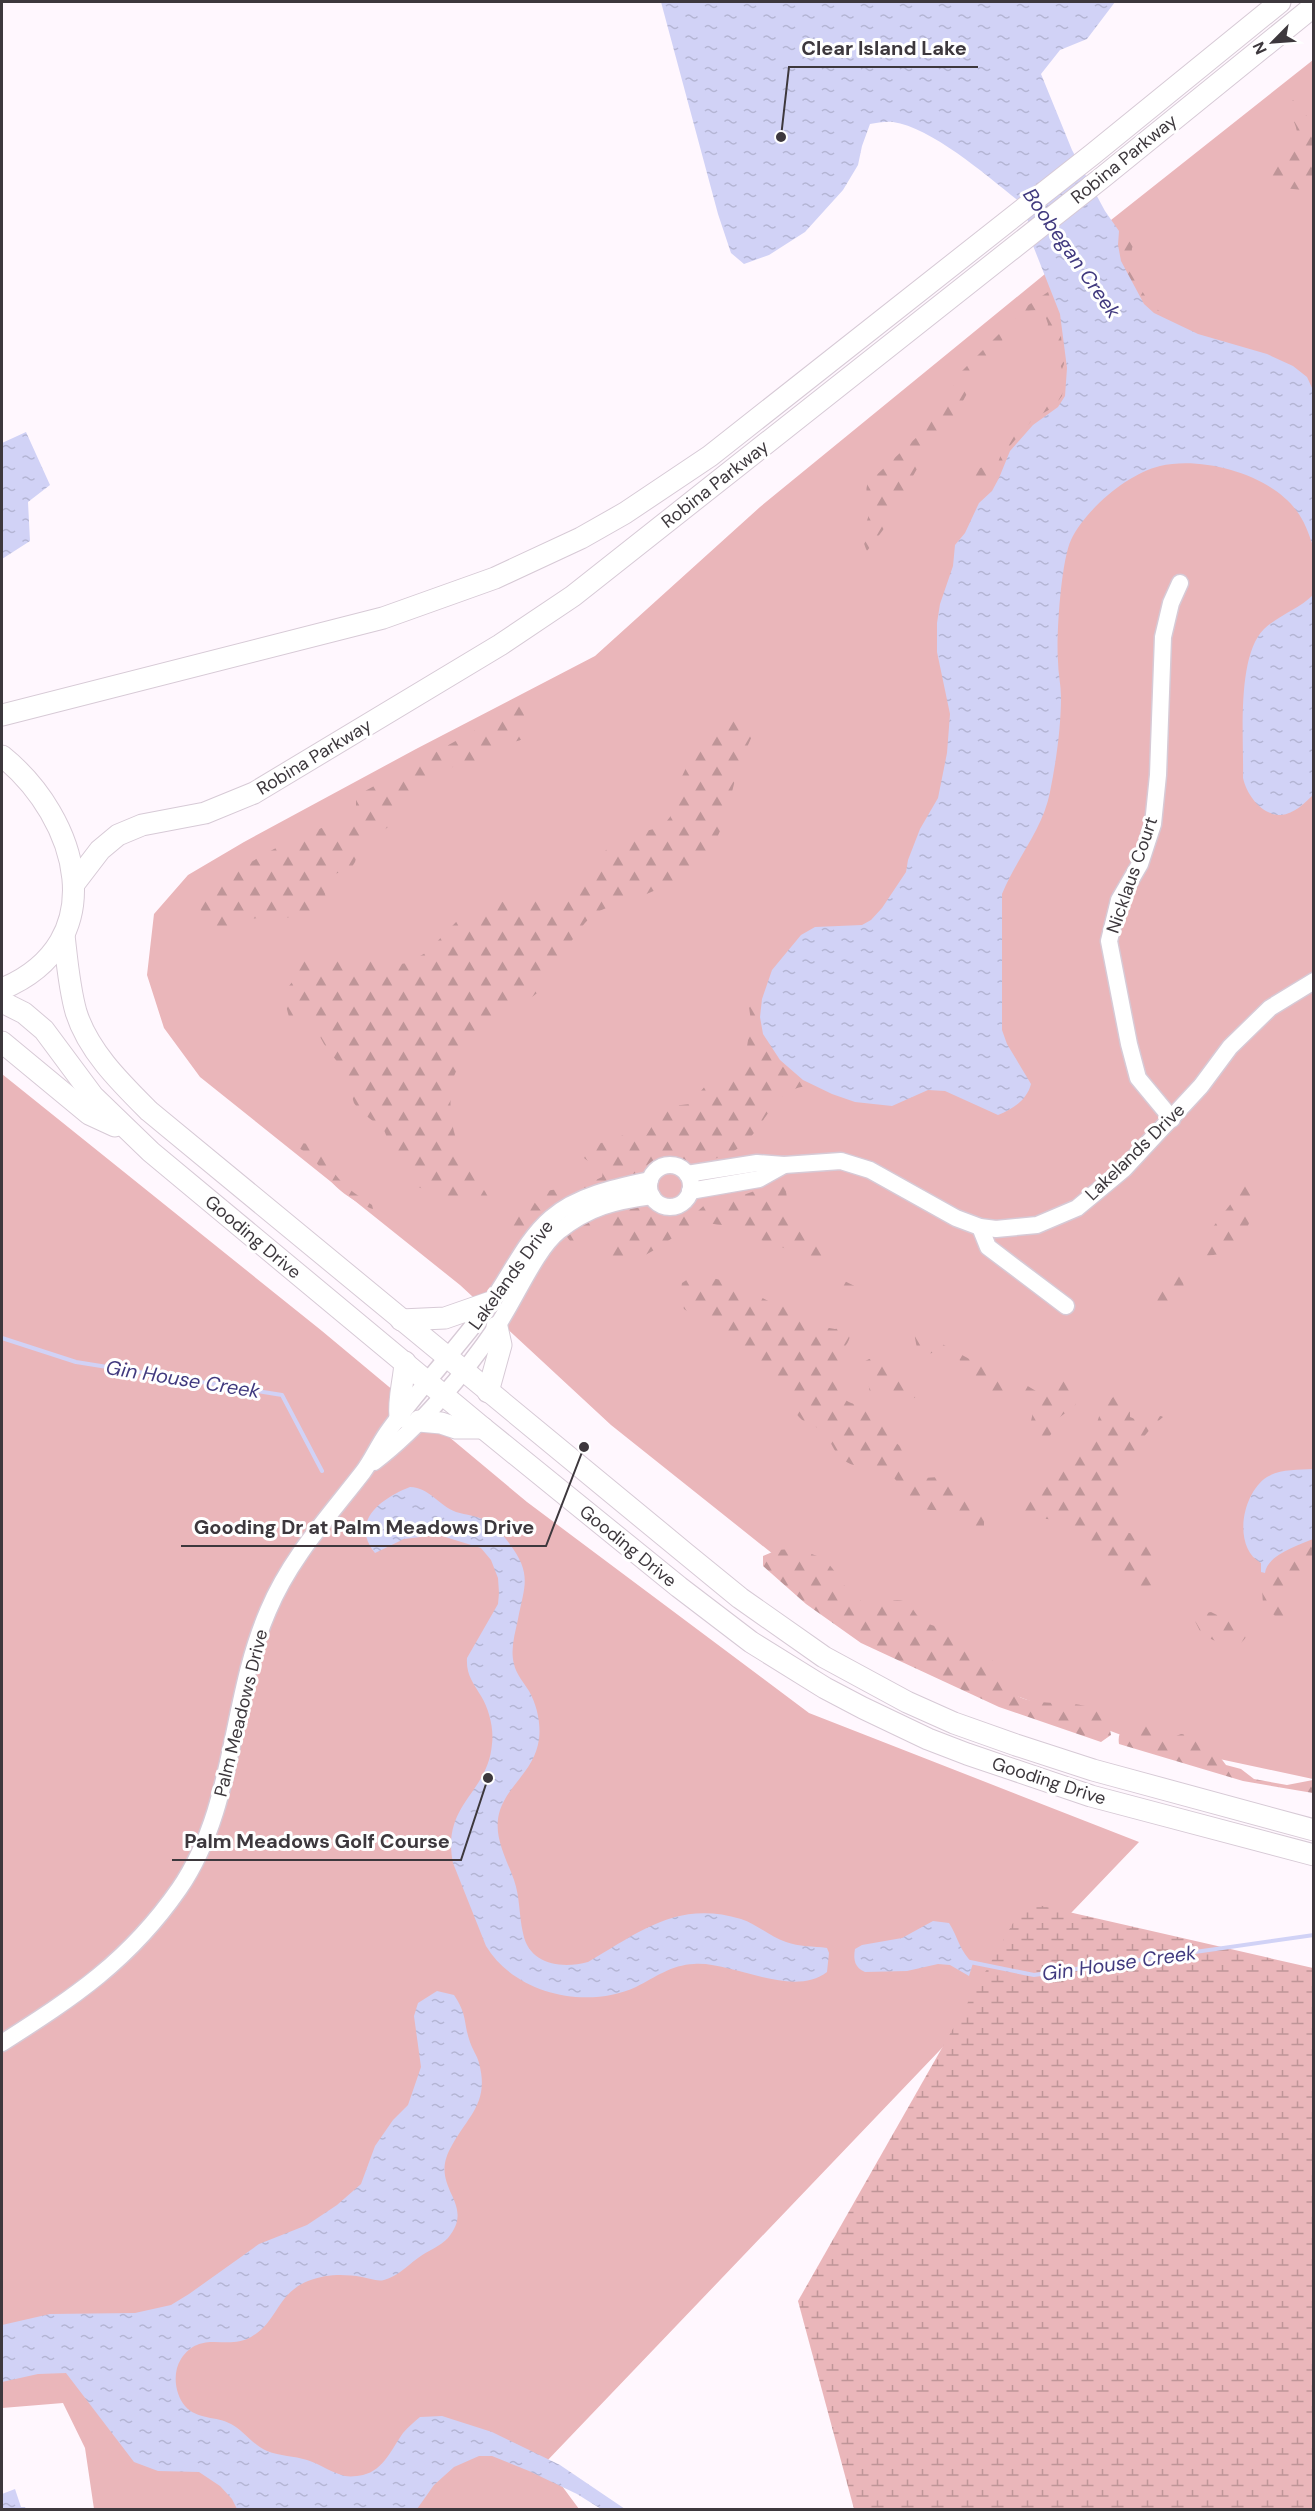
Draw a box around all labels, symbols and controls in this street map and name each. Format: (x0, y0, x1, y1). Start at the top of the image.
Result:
north arrow (1243, 12, 1303, 72)
callout: Clear Island Lake (789, 29, 978, 67)
text: Clear Island Lake (801, 35, 967, 61)
text: N (1248, 38, 1272, 58)
street label: Robina Parkway (1066, 109, 1182, 209)
water label: Boobegan Creek (1017, 183, 1127, 324)
street label: Robina Parkway (656, 435, 774, 533)
street label: Robina Parkway (252, 713, 376, 801)
street label: Nicklaus Court (1101, 814, 1163, 936)
street label: Lakelands Drive (1080, 1098, 1190, 1206)
street label: Gooding Drive (200, 1190, 306, 1284)
street label: Lakelands Drive (463, 1215, 559, 1335)
water label: Gin House Creek (104, 1354, 263, 1404)
street label: Gooding Drive (574, 1499, 682, 1593)
callout: Gooding Dr at Palm Meadows Drive (181, 1508, 546, 1546)
text: Gooding Dr at Palm Meadows Drive (194, 1514, 534, 1540)
street label: Palm Meadows Drive (209, 1627, 273, 1799)
street label: Gooding Drive (989, 1751, 1109, 1811)
callout: Palm Meadows Golf Course (172, 1822, 461, 1860)
text: Palm Meadows Golf Course (184, 1828, 450, 1854)
water label: Gin House Creek (1040, 1939, 1199, 1987)

